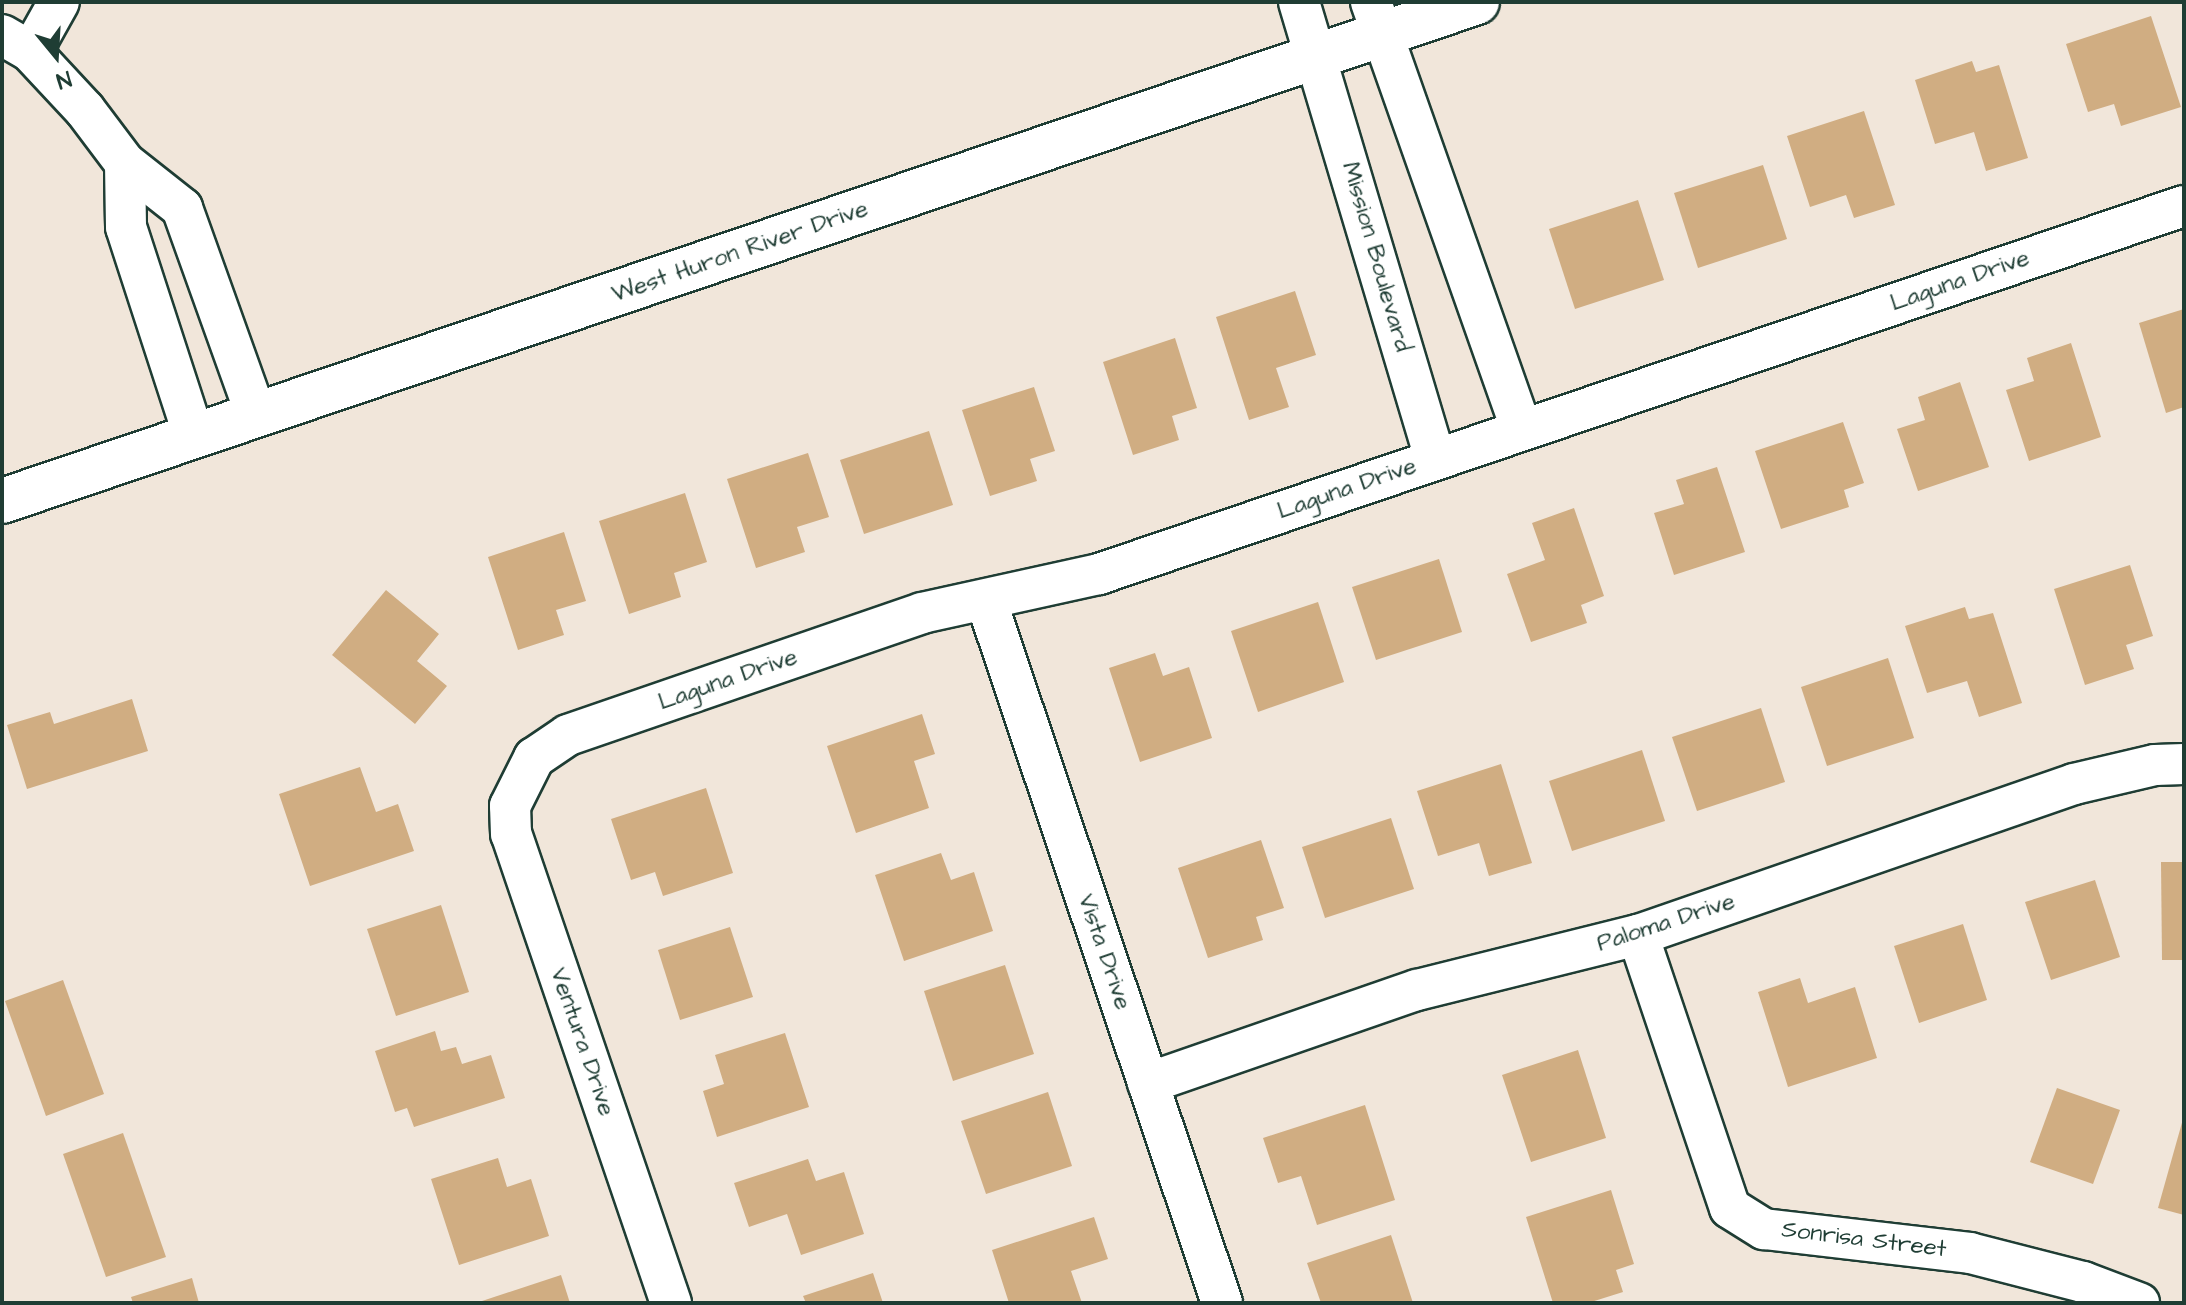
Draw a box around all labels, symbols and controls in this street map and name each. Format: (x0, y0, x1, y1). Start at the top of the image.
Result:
north arrow (16, 16, 96, 96)
text: N (52, 62, 75, 96)
street label: Mission Boulevard (1335, 159, 1417, 355)
street label: West Huron River Drive (608, 195, 872, 309)
street label: Laguna Drive (1887, 244, 2033, 318)
street label: Laguna Drive (1274, 452, 1420, 526)
street label: Laguna Drive (655, 643, 801, 717)
street label: Paloma Drive (1593, 887, 1739, 959)
street label: Vista Drive (1071, 891, 1137, 1013)
street label: Ventura Drive (543, 964, 621, 1120)
street label: Sonrisa Street (1780, 1216, 1948, 1264)

